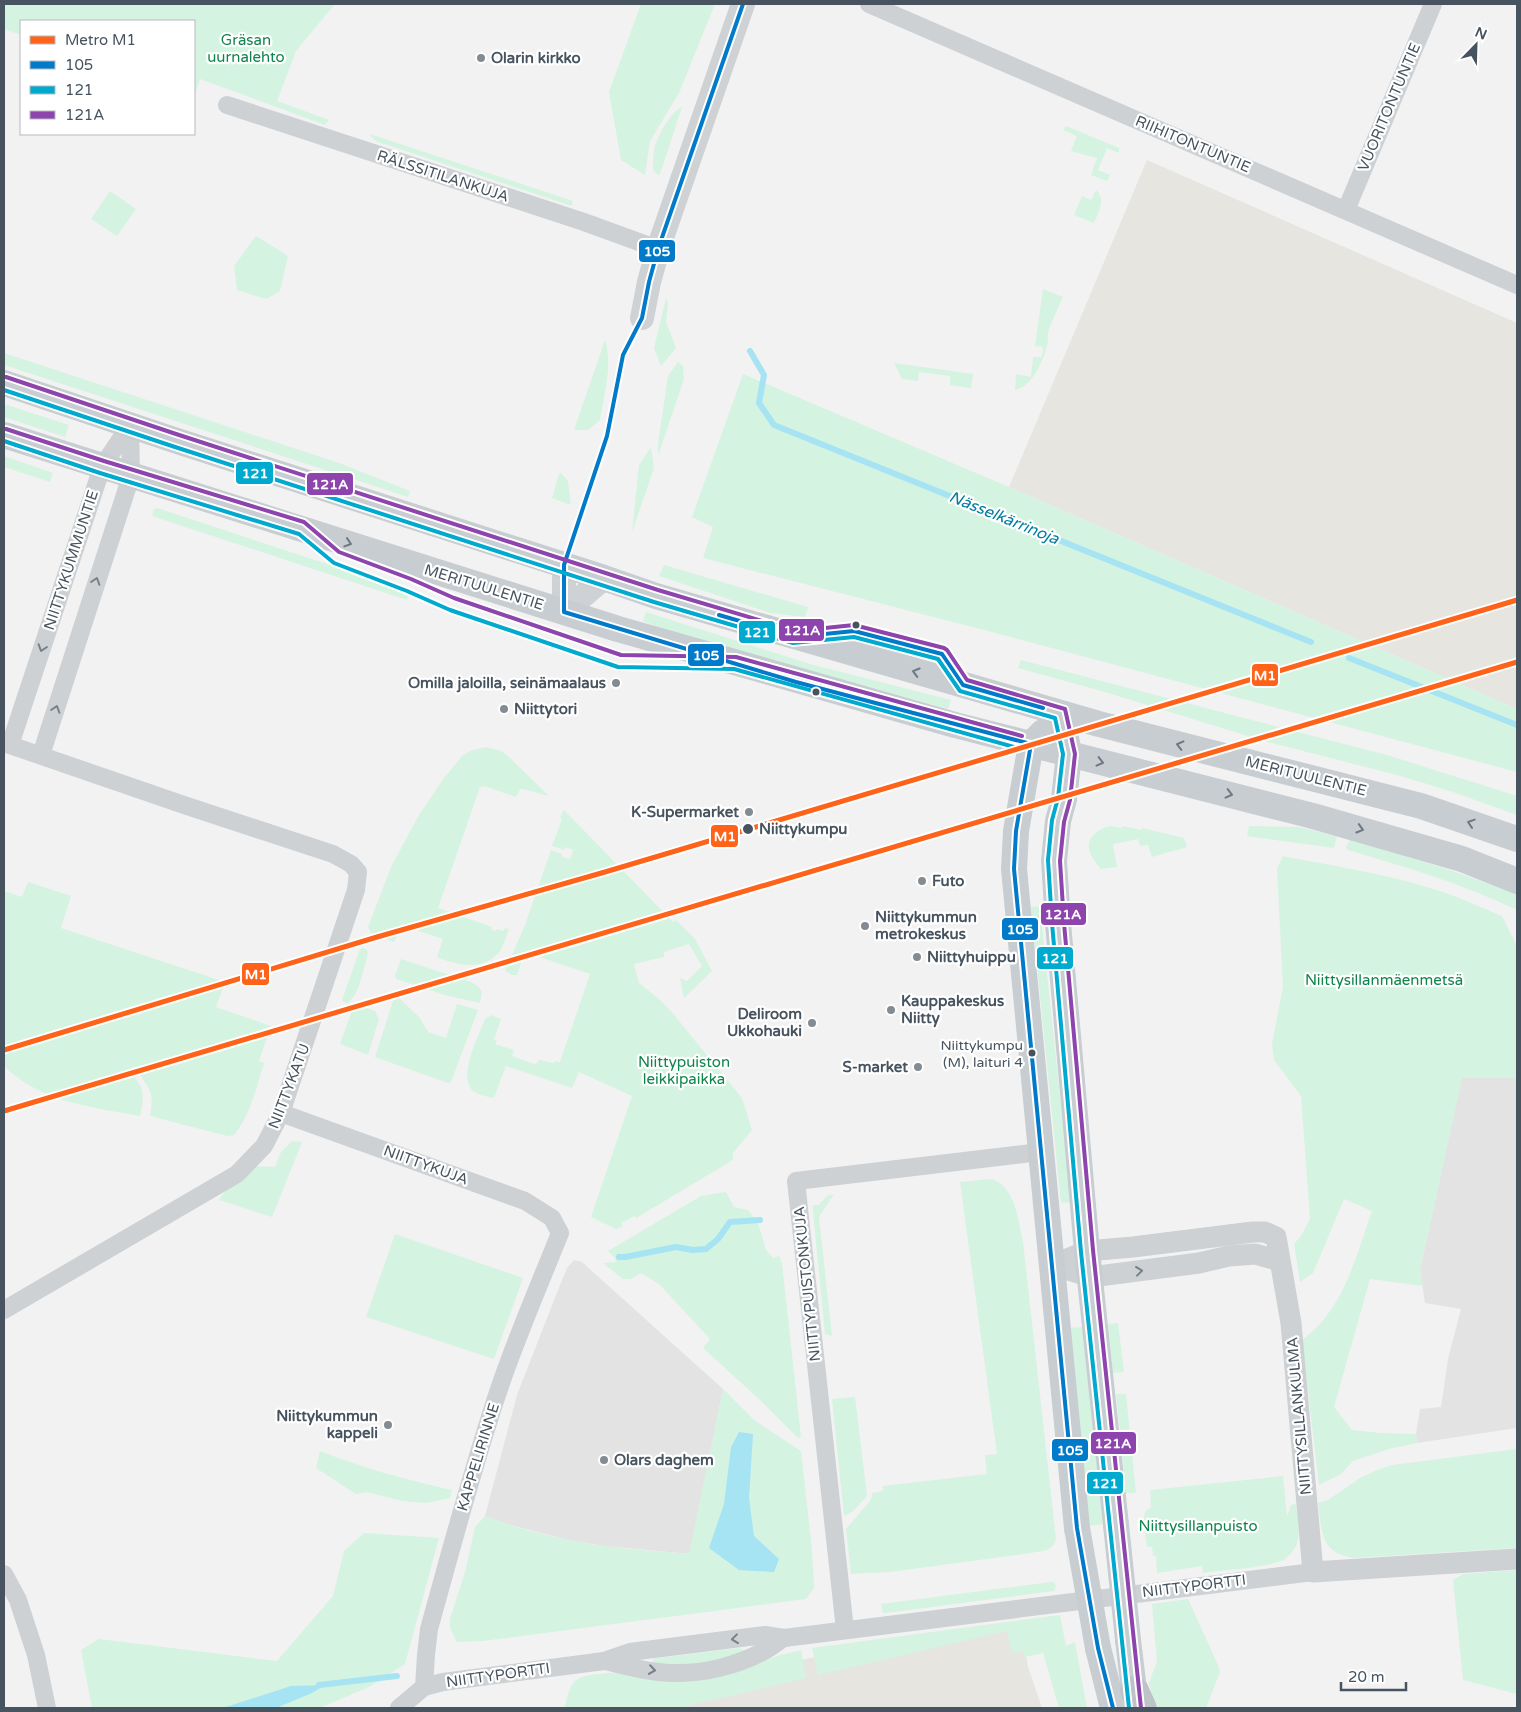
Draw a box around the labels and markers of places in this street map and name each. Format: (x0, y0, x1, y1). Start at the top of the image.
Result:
place label: Olarin kirkko (491, 49, 581, 67)
marker: Olarin kirkko (475, 52, 487, 64)
unlabelled marker (851, 620, 861, 630)
place label: Omilla jaloilla, seinämaalaus (408, 674, 606, 693)
marker: Omilla jaloilla, seinämaalaus (610, 677, 622, 689)
unlabelled marker (811, 687, 821, 697)
place label: Niittytori (514, 700, 577, 719)
marker: Niittytori (498, 703, 510, 715)
place label: K-Supermarket (631, 803, 739, 822)
marker: K-Supermarket (743, 806, 755, 818)
place label: Niittykumpu (759, 820, 848, 839)
marker: Niittykumpu (741, 822, 755, 836)
place label: Futo (932, 872, 964, 890)
marker: Futo (916, 875, 928, 887)
place label: Niittykummun metrokeskus (875, 908, 977, 943)
marker: Niittykummun metrokeskus (859, 920, 871, 932)
place label: Niittyhuippu (927, 948, 1016, 967)
marker: Niittyhuippu (911, 951, 923, 963)
place label: Kauppakeskus Niitty (901, 992, 1004, 1028)
marker: Kauppakeskus Niitty (885, 1004, 897, 1016)
place label: Deliroom Ukkohauki (727, 1005, 802, 1040)
marker: Deliroom Ukkohauki (806, 1017, 818, 1029)
place label: Niittykumpu (M), laituri 4 (940, 1037, 1023, 1071)
marker: Niittykumpu (M), laituri 4 (1027, 1048, 1037, 1058)
place label: S-market (842, 1058, 908, 1076)
marker: S-market (912, 1061, 924, 1073)
place label: Niittykummun kappeli (276, 1407, 378, 1443)
marker: Niittykummun kappeli (382, 1419, 394, 1431)
place label: Olars daghem (614, 1451, 714, 1470)
marker: Olars daghem (598, 1454, 610, 1466)

